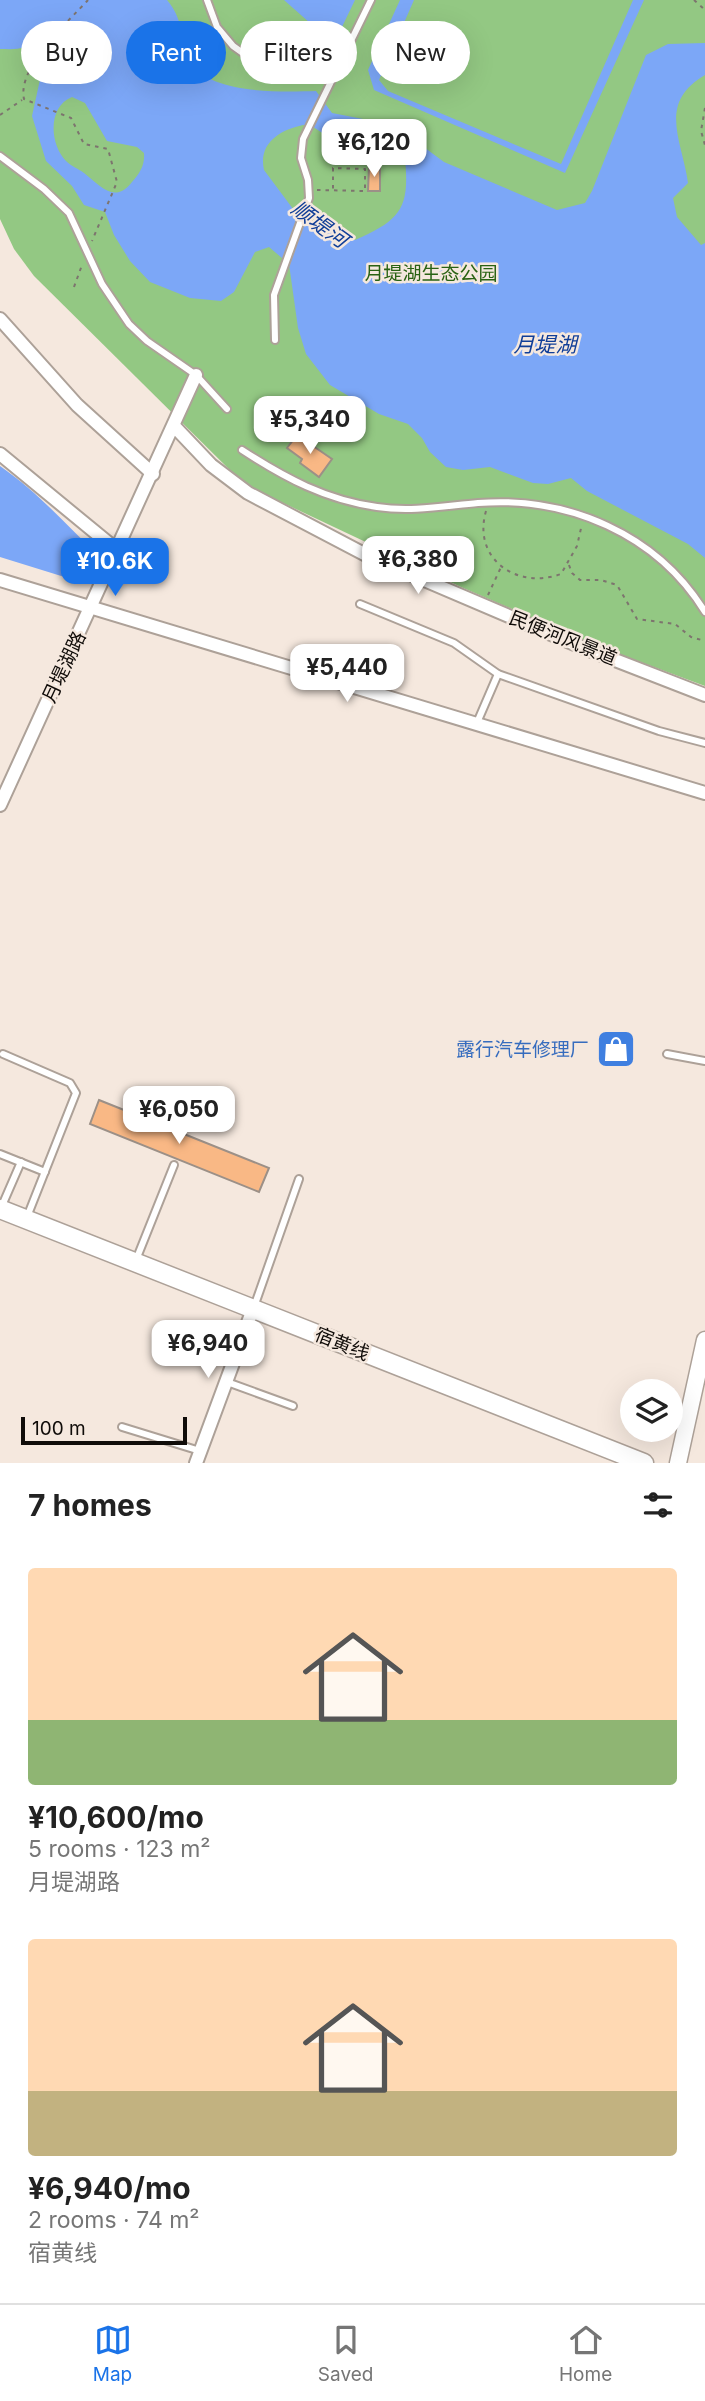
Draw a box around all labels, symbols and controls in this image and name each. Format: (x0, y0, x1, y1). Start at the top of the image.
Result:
chip: Buy (21, 21, 112, 84)
chip: Rent (126, 21, 226, 84)
chip: Filters (240, 21, 357, 84)
chip: New (371, 21, 470, 84)
pin: ¥6,120 (317, 120, 431, 179)
text: ¥6,120 (338, 128, 410, 156)
water label: 顺堤河 (287, 195, 356, 255)
park label: 月堤湖生态公园 (364, 262, 498, 285)
water label: 月堤湖 (514, 332, 579, 357)
pin: ¥5,340 (253, 396, 367, 456)
text: ¥5,340 (270, 405, 350, 433)
pin: ¥6,380 (361, 536, 475, 596)
pin: ¥10.6K (58, 538, 172, 598)
text: ¥6,380 (378, 545, 458, 573)
text: ¥10.6K (77, 547, 153, 575)
street label: 民便河风景道 (506, 606, 620, 670)
street label: 月堤湖路 (38, 628, 90, 706)
pin: ¥5,440 (290, 644, 404, 704)
text: ¥5,440 (306, 653, 388, 681)
shop icon: 露行汽车修理厂 (595, 1028, 637, 1070)
place label: 露行汽车修理厂 (456, 1038, 589, 1061)
pin: ¥6,050 (122, 1086, 236, 1146)
text: ¥6,050 (139, 1095, 219, 1123)
pin: ¥6,940 (151, 1320, 265, 1380)
street label: 宿黄线 (311, 1323, 373, 1365)
text: ¥6,940 (168, 1329, 248, 1357)
map controls (620, 1379, 683, 1442)
button: layers (620, 1379, 683, 1442)
scale bar (21, 1414, 187, 1446)
text: 100 m (32, 1417, 86, 1440)
icon: filters (639, 1486, 677, 1524)
text: 7 homes (28, 1487, 152, 1523)
icon: home (290, 1614, 416, 1740)
text: ¥10,600/mo (28, 1799, 204, 1835)
text: 5 rooms · 123 m² (28, 1835, 211, 1863)
text: 月堤湖路 (28, 1868, 120, 1896)
icon: home (290, 1985, 416, 2111)
text: ¥6,940/mo (28, 2170, 191, 2206)
text: 2 rooms · 74 m² (28, 2206, 200, 2234)
text: 宿黄线 (28, 2239, 97, 2267)
tab: Map (93, 2321, 132, 2386)
tab: Saved (318, 2321, 373, 2386)
tab: Home (559, 2321, 612, 2386)

